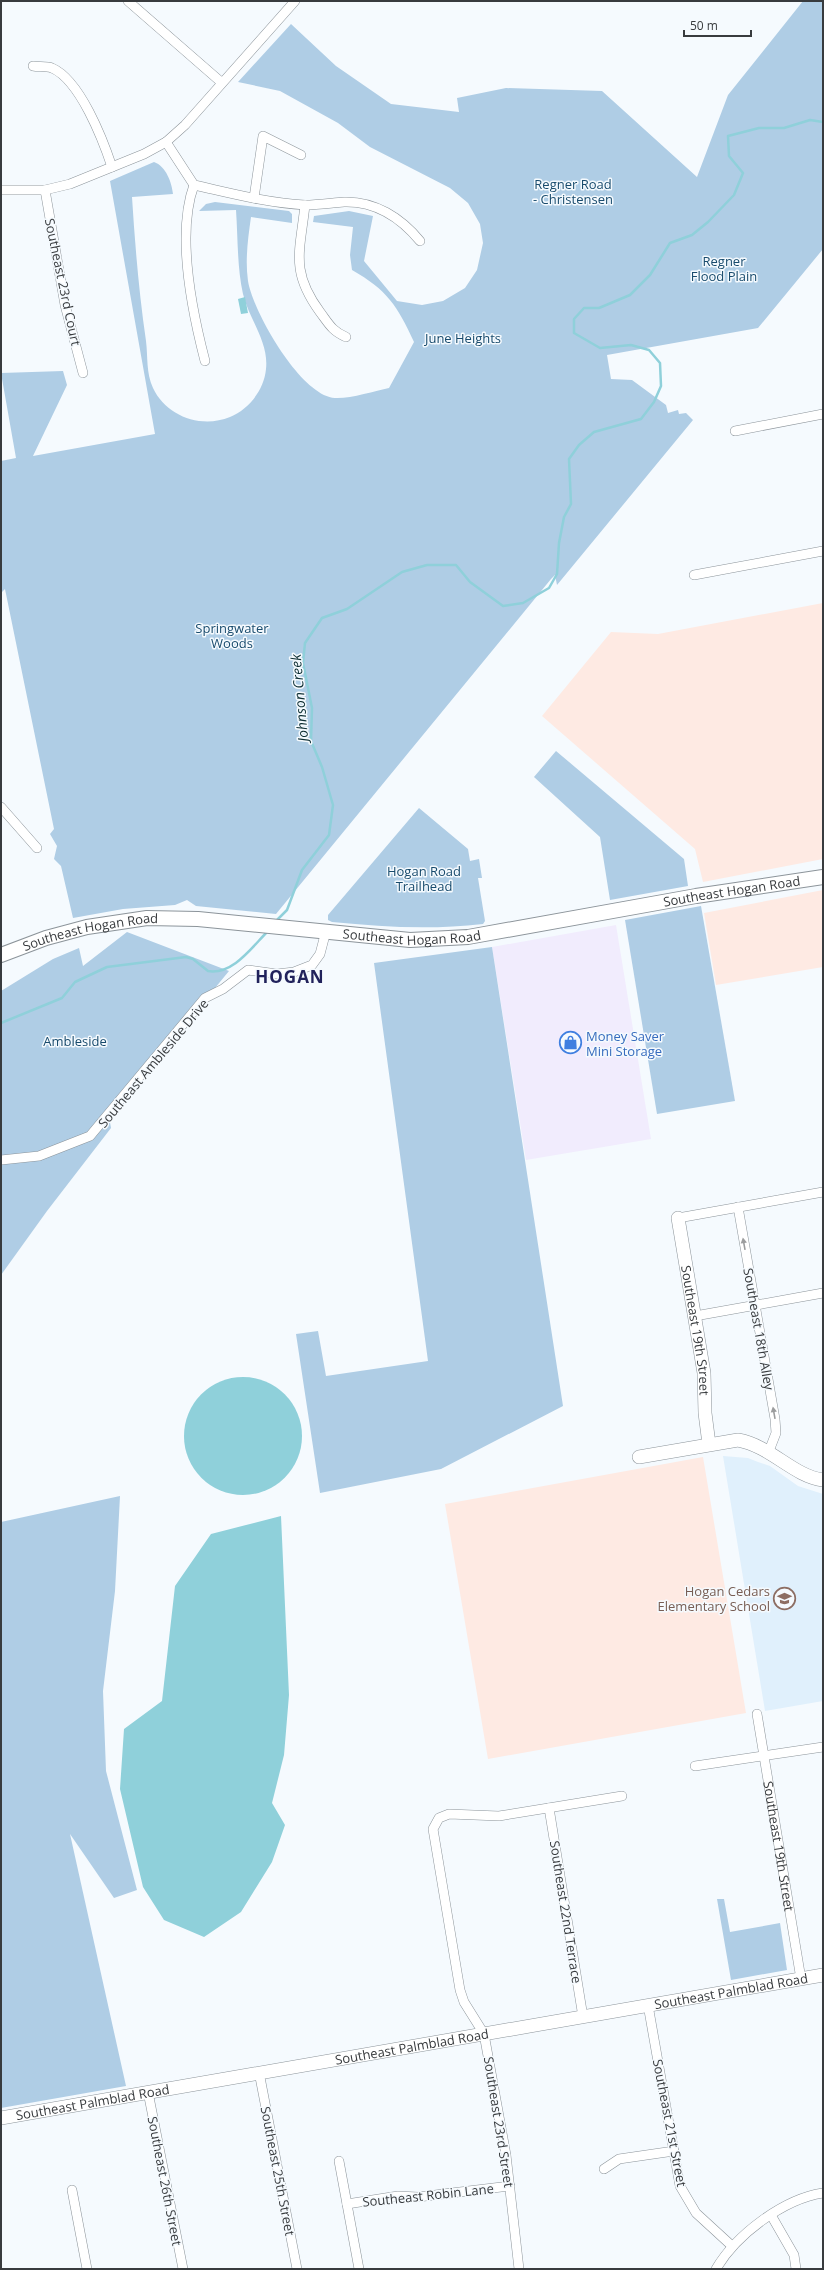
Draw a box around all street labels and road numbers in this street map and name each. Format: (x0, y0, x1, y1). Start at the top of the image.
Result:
street label: Southeast 23rd Court (41, 217, 85, 348)
street label: Southeast Hogan Road (662, 872, 801, 911)
street label: Southeast Hogan Road (20, 909, 158, 955)
street label: Southeast Hogan Road (342, 924, 482, 949)
street label: Southeast Ambleside Drive (94, 995, 212, 1131)
street label: Southeast 19th Street (677, 1264, 714, 1396)
street label: Southeast 18th Alley (739, 1267, 779, 1392)
street label: Southeast 19th Street (759, 1780, 799, 1913)
street label: Southeast 22nd Terrace (546, 1839, 586, 1985)
street label: Southeast Palmblad Road (653, 1969, 809, 2013)
street label: Southeast Palmblad Road (334, 2024, 490, 2069)
street label: Southeast 23rd Street (480, 2055, 518, 2189)
street label: Southeast 21st Street (649, 2058, 691, 2189)
street label: Southeast Palmblad Road (14, 2080, 171, 2124)
street label: Southeast 25th Street (257, 2105, 299, 2238)
street label: Southeast 26th Street (144, 2115, 186, 2248)
street label: Southeast Robin Lane (361, 2179, 495, 2211)

